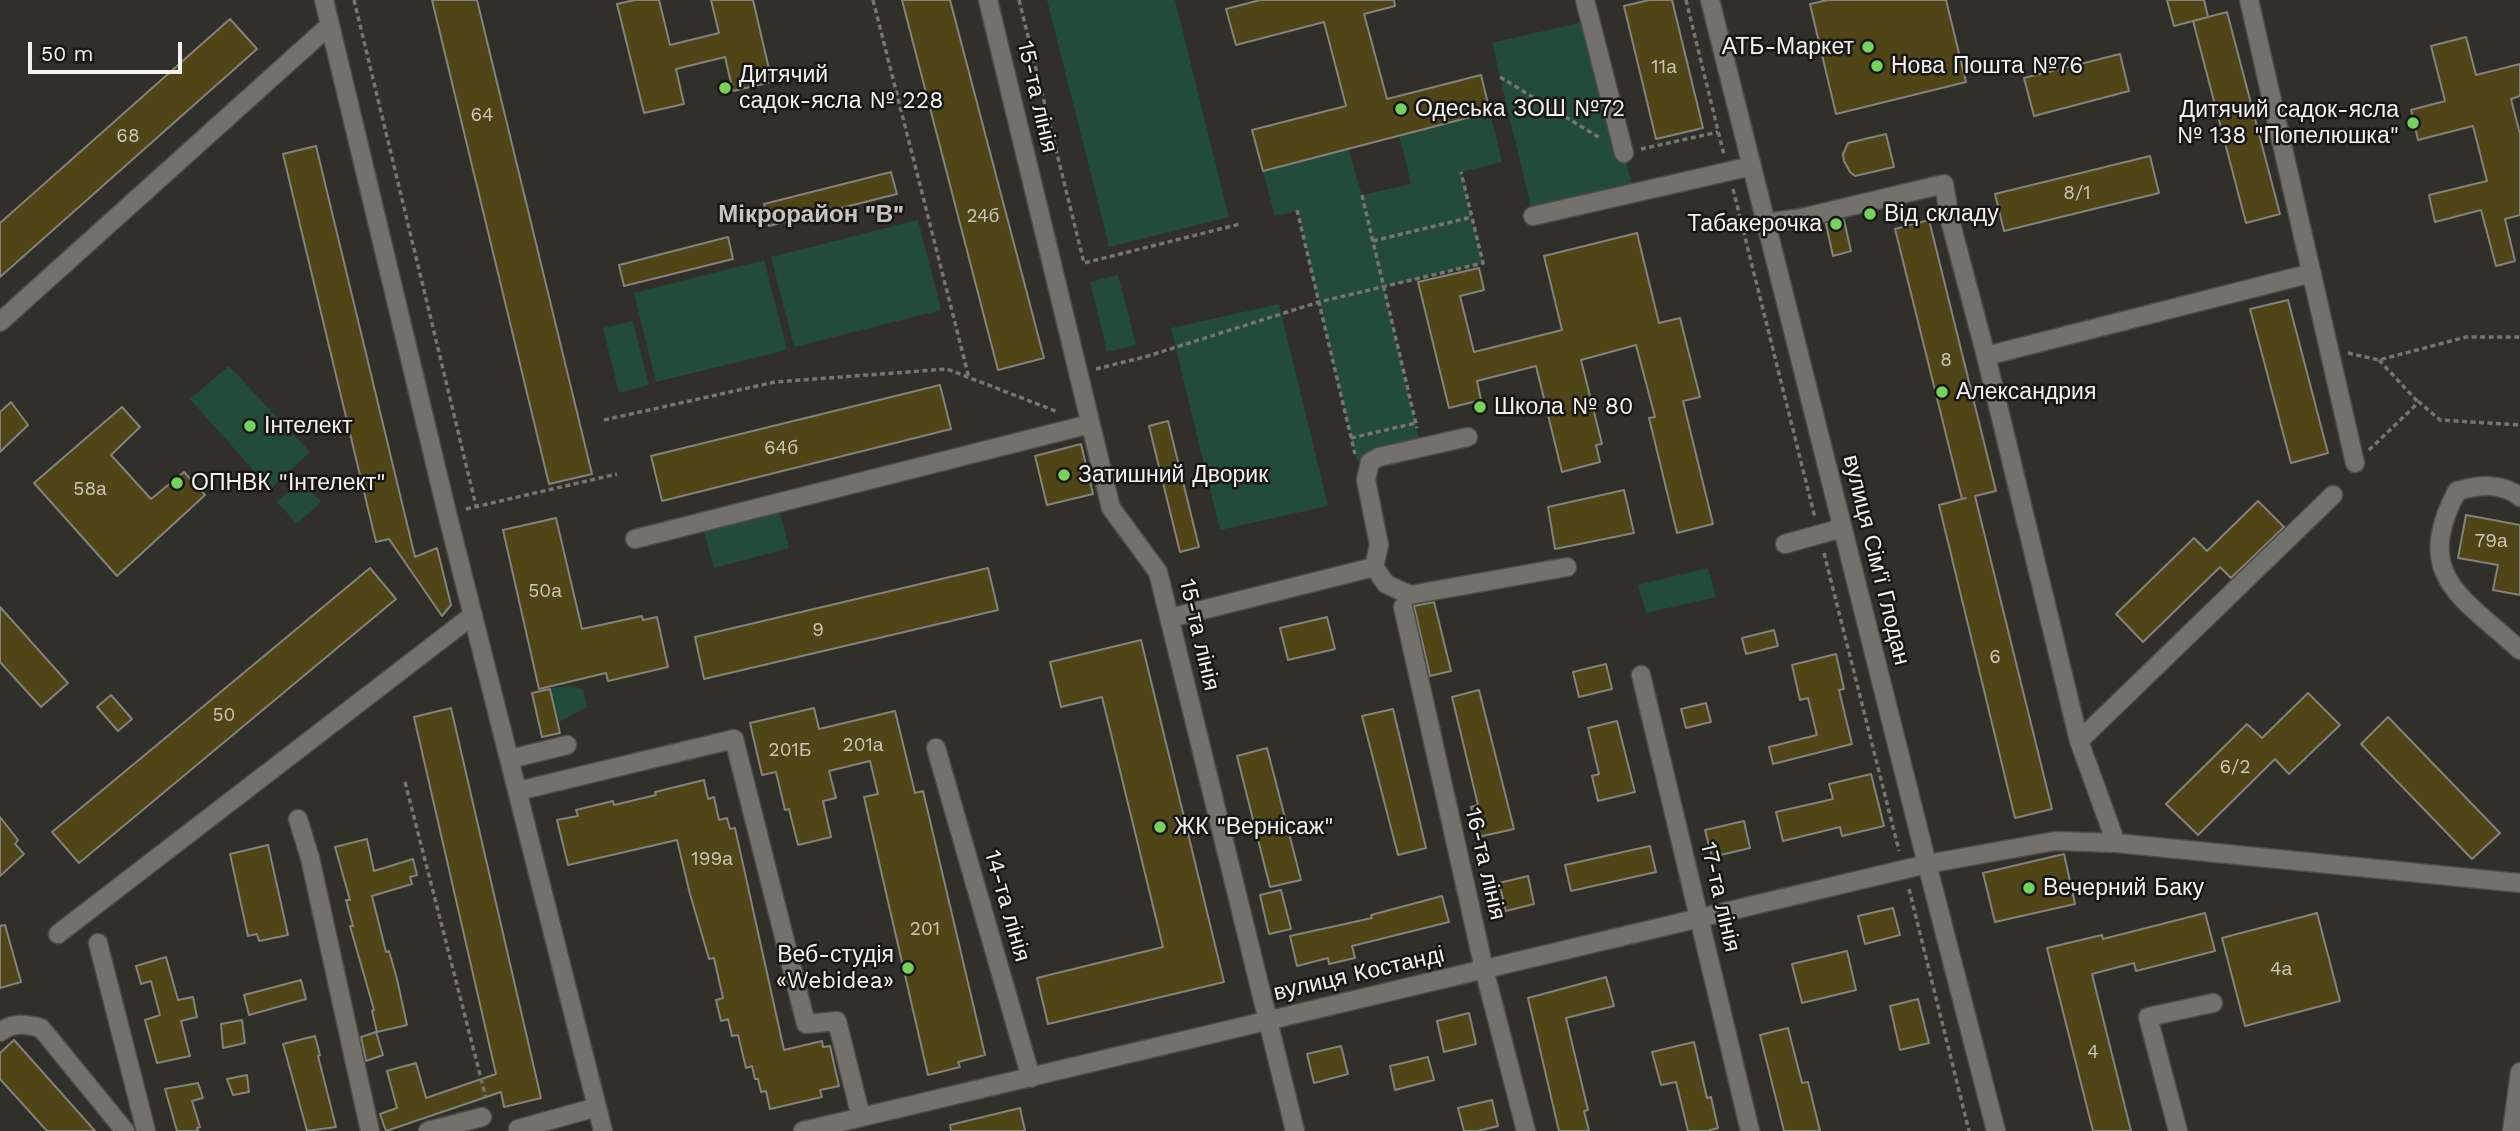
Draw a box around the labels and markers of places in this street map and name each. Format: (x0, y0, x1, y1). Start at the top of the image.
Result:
place label: АТБ-Маркет (1722, 33, 1854, 61)
marker: АТБ-Маркет (1860, 39, 1876, 55)
place label: Нова Пошта №76 (1891, 52, 2083, 80)
marker: Нова Пошта №76 (1869, 58, 1885, 74)
place label: Дитячий садок-ясла № 228 (739, 61, 943, 115)
marker: Дитячий садок-ясла № 228 (717, 80, 733, 96)
place label: Одеська ЗОШ №72 (1415, 95, 1625, 123)
place label: Дитячий садок-ясла № 138 "Попелюшка" (2177, 96, 2399, 150)
marker: Одеська ЗОШ №72 (1393, 101, 1409, 117)
marker: Дитячий садок-ясла № 138 "Попелюшка" (2405, 115, 2421, 131)
place label: Від складу (1884, 200, 1999, 228)
marker: Від складу (1862, 206, 1878, 222)
place label: Табакерочка (1687, 210, 1822, 238)
marker: Табакерочка (1828, 216, 1844, 232)
place label: Александрия (1956, 378, 2096, 406)
marker: Александрия (1934, 384, 1950, 400)
place label: Школа № 80 (1494, 393, 1633, 421)
marker: Школа № 80 (1472, 399, 1488, 415)
place label: Інтелект (264, 412, 352, 440)
marker: Інтелект (242, 418, 258, 434)
place label: Затишний Дворик (1078, 461, 1268, 489)
marker: Затишний Дворик (1056, 467, 1072, 483)
place label: ОПНВК "Інтелект" (191, 469, 386, 497)
marker: ОПНВК "Інтелект" (169, 475, 185, 491)
place label: ЖК "Вернісаж" (1174, 813, 1333, 841)
marker: ЖК "Вернісаж" (1152, 819, 1168, 835)
place label: Вечерний Баку (2043, 874, 2204, 902)
marker: Вечерний Баку (2021, 880, 2037, 896)
place label: Веб-студія «Webidea» (776, 941, 894, 995)
marker: Веб-студія «Webidea» (900, 960, 916, 976)

